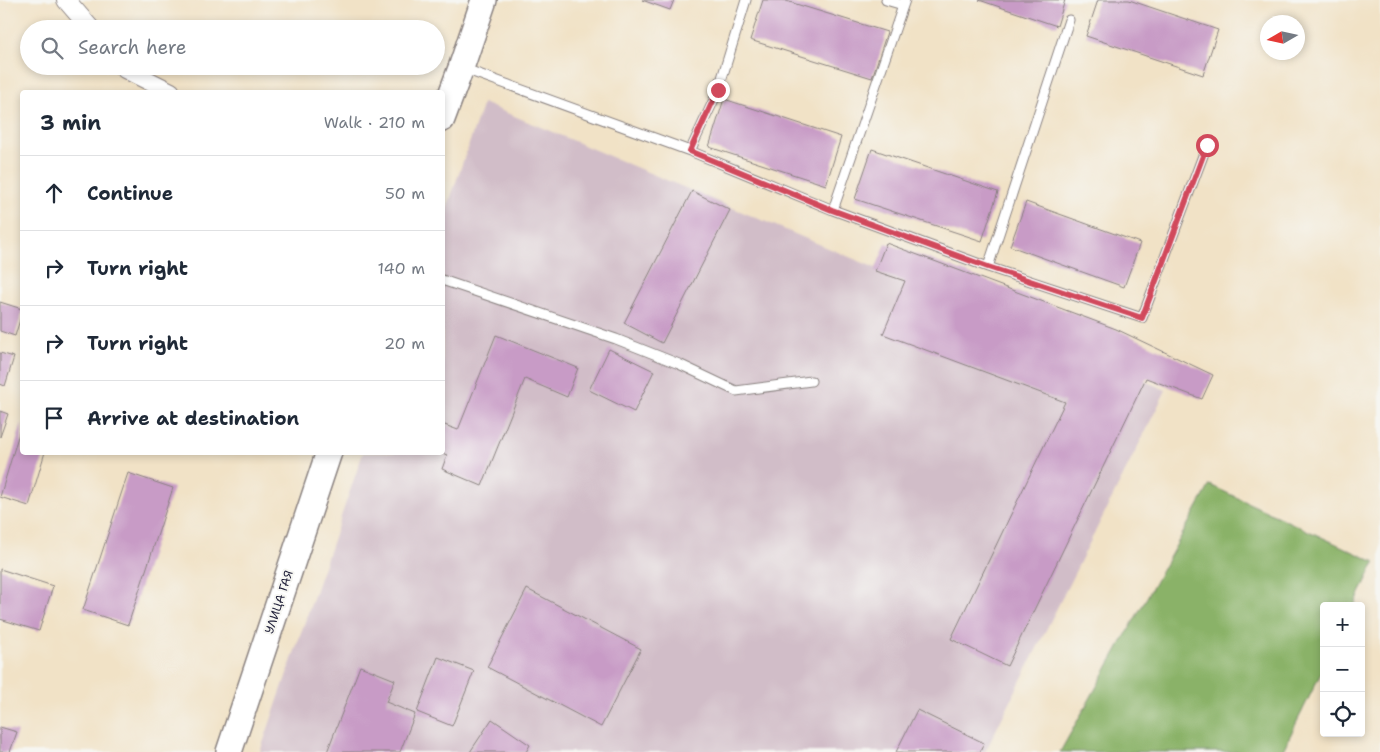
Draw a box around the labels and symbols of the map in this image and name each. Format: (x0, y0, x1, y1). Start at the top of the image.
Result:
north arrow (1260, 15, 1305, 60)
route end (707, 79, 730, 102)
route start (1196, 134, 1219, 157)
street label: УЛИЦА ГАЯ (261, 568, 297, 636)

